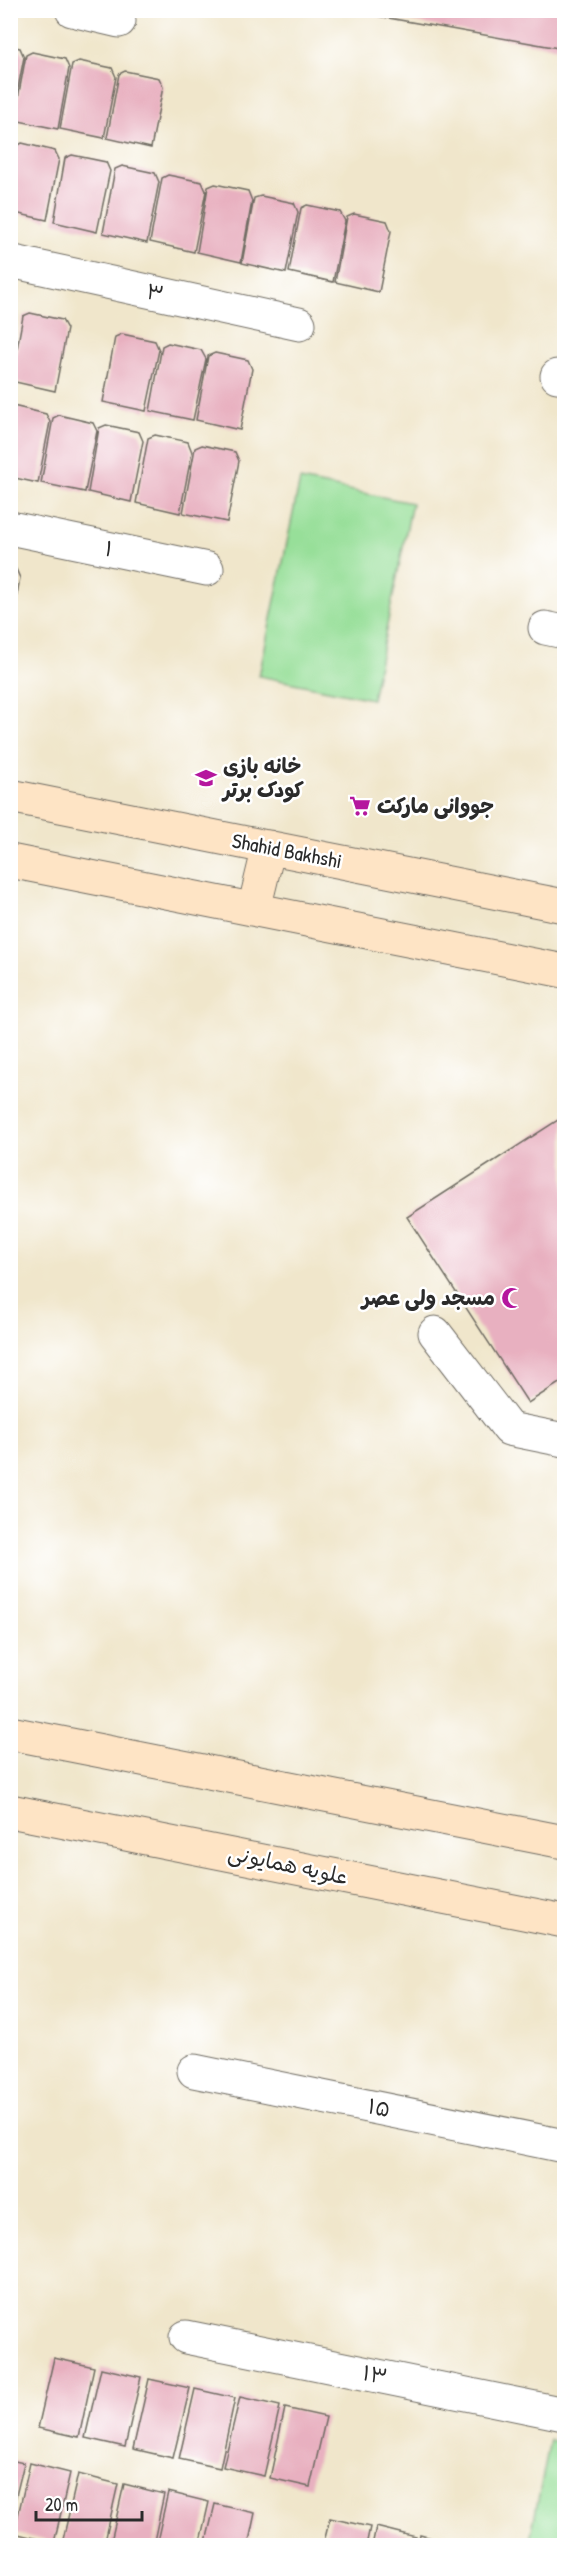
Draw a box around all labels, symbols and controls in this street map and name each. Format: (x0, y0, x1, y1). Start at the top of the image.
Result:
street label: ۳ (144, 277, 167, 308)
street label: ۱ (102, 534, 116, 563)
place label: خانه بازی کودک برتر (221, 751, 305, 804)
school or university icon: خانه بازی کودک برتر (194, 766, 218, 790)
place label: جووانی مارکت (377, 791, 494, 820)
supermarket icon: جووانی مارکت (348, 794, 372, 818)
street label: Shahid Bakhshi (230, 826, 344, 875)
place label: مسجد ولی عصر (360, 1283, 495, 1312)
mosque icon: مسجد ولی عصر (500, 1286, 524, 1310)
street label: علویه همایونی (226, 1838, 351, 1891)
street label: ۱۵ (365, 2091, 393, 2124)
street label: ۱۳ (360, 2358, 390, 2391)
scale bar (36, 2484, 142, 2522)
text: 20 m (45, 2492, 78, 2517)

